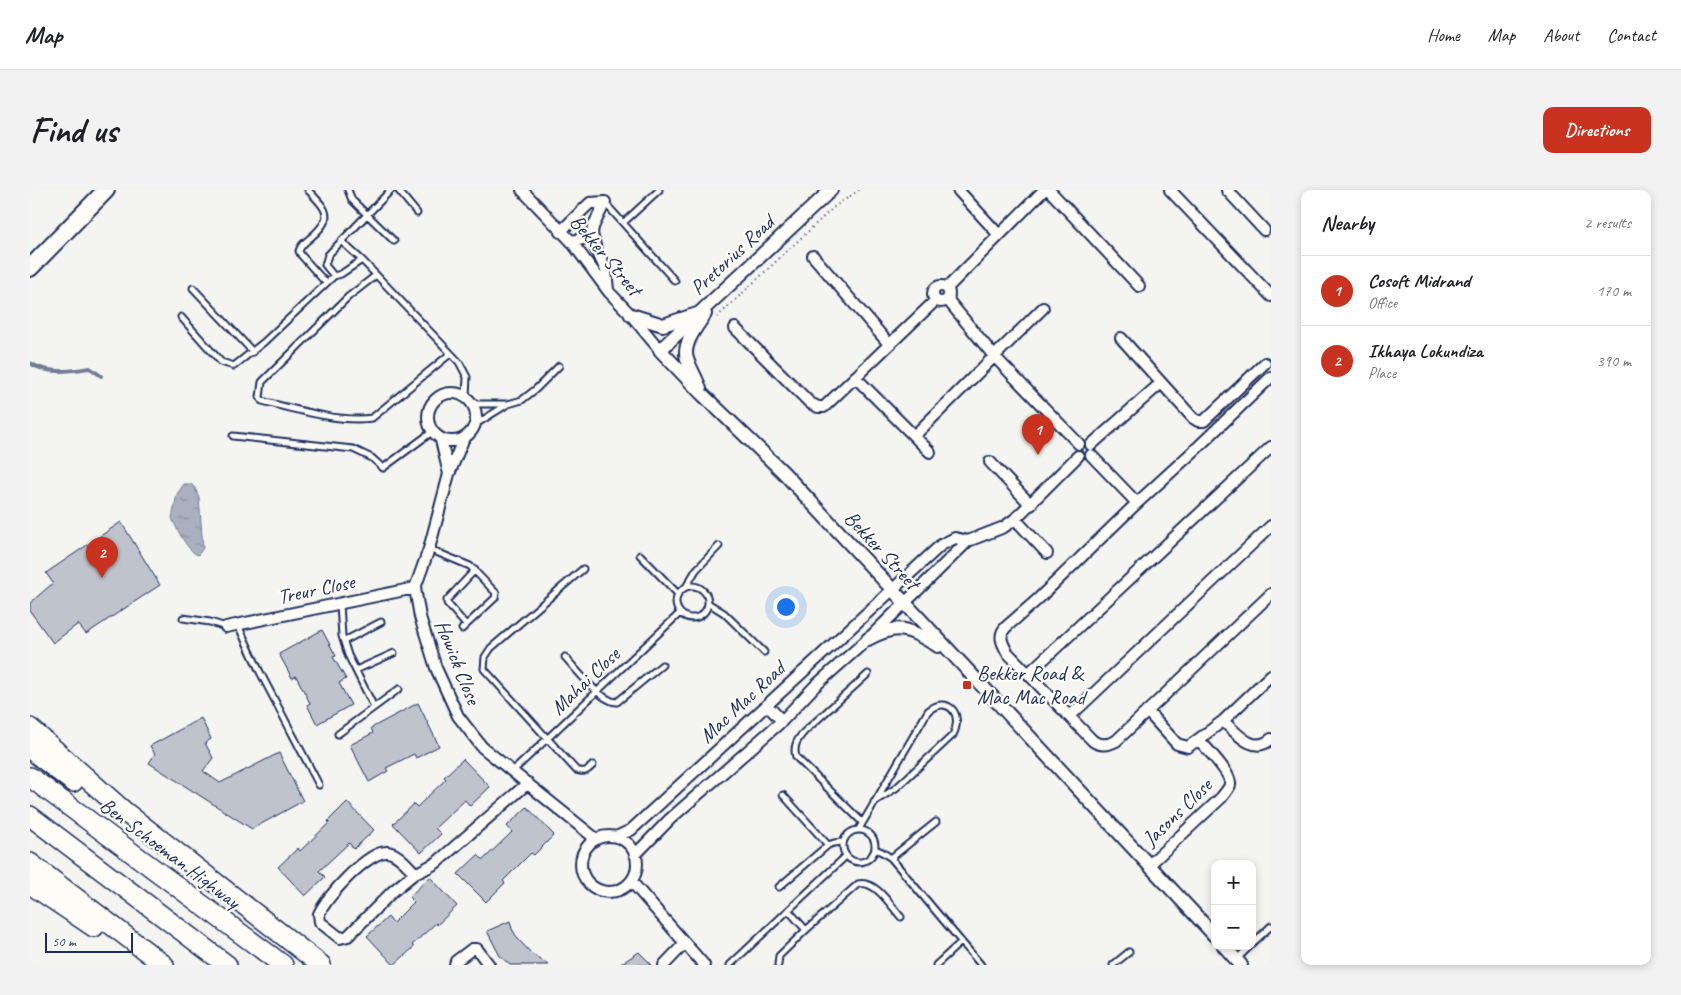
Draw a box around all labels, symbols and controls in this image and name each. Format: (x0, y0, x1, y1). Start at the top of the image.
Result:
text: Map (25, 20, 62, 50)
text: Home (1427, 24, 1460, 46)
text: Map (1488, 24, 1515, 46)
text: About (1543, 24, 1579, 46)
text: Contact (1607, 24, 1656, 46)
button: Directions (1543, 107, 1651, 153)
text: Find us (30, 108, 117, 153)
street label: Pretorius Road (685, 207, 782, 300)
street label: Bekker Street (564, 209, 650, 303)
text: Nearby (1321, 210, 1374, 236)
text: 2 results (1584, 213, 1631, 233)
text: Cosoft Midrand (1368, 269, 1470, 293)
text: 1 (1333, 281, 1341, 301)
text: 170 m (1597, 281, 1631, 301)
text: Office (1368, 293, 1397, 313)
text: Ikhaya Lokundiza (1368, 339, 1483, 363)
text: 2 (1333, 351, 1341, 371)
text: 390 m (1597, 351, 1631, 371)
text: Place (1368, 363, 1396, 383)
pin: 1 (1022, 414, 1054, 455)
street label: Bekker Street (839, 505, 927, 597)
pin: 2 (86, 537, 118, 578)
street label: Treur Close (275, 568, 359, 610)
your location (773, 594, 799, 620)
street label: Howick Close (429, 616, 488, 710)
street label: Mahai Close (545, 641, 626, 720)
street label: Mac Mac Road (694, 654, 792, 748)
place label: Bekker Road & Mac Mac Road (977, 660, 1088, 710)
marker: Bekker Road & Mac Mac Road (961, 679, 973, 691)
street label: Jasons Close (1136, 771, 1219, 852)
street label: Ben Schoeman Highway (95, 792, 247, 915)
map controls (1211, 860, 1256, 950)
button: + (1211, 860, 1256, 905)
button: − (1211, 905, 1256, 950)
scale bar (45, 930, 132, 953)
text: 50 m (52, 933, 76, 950)

